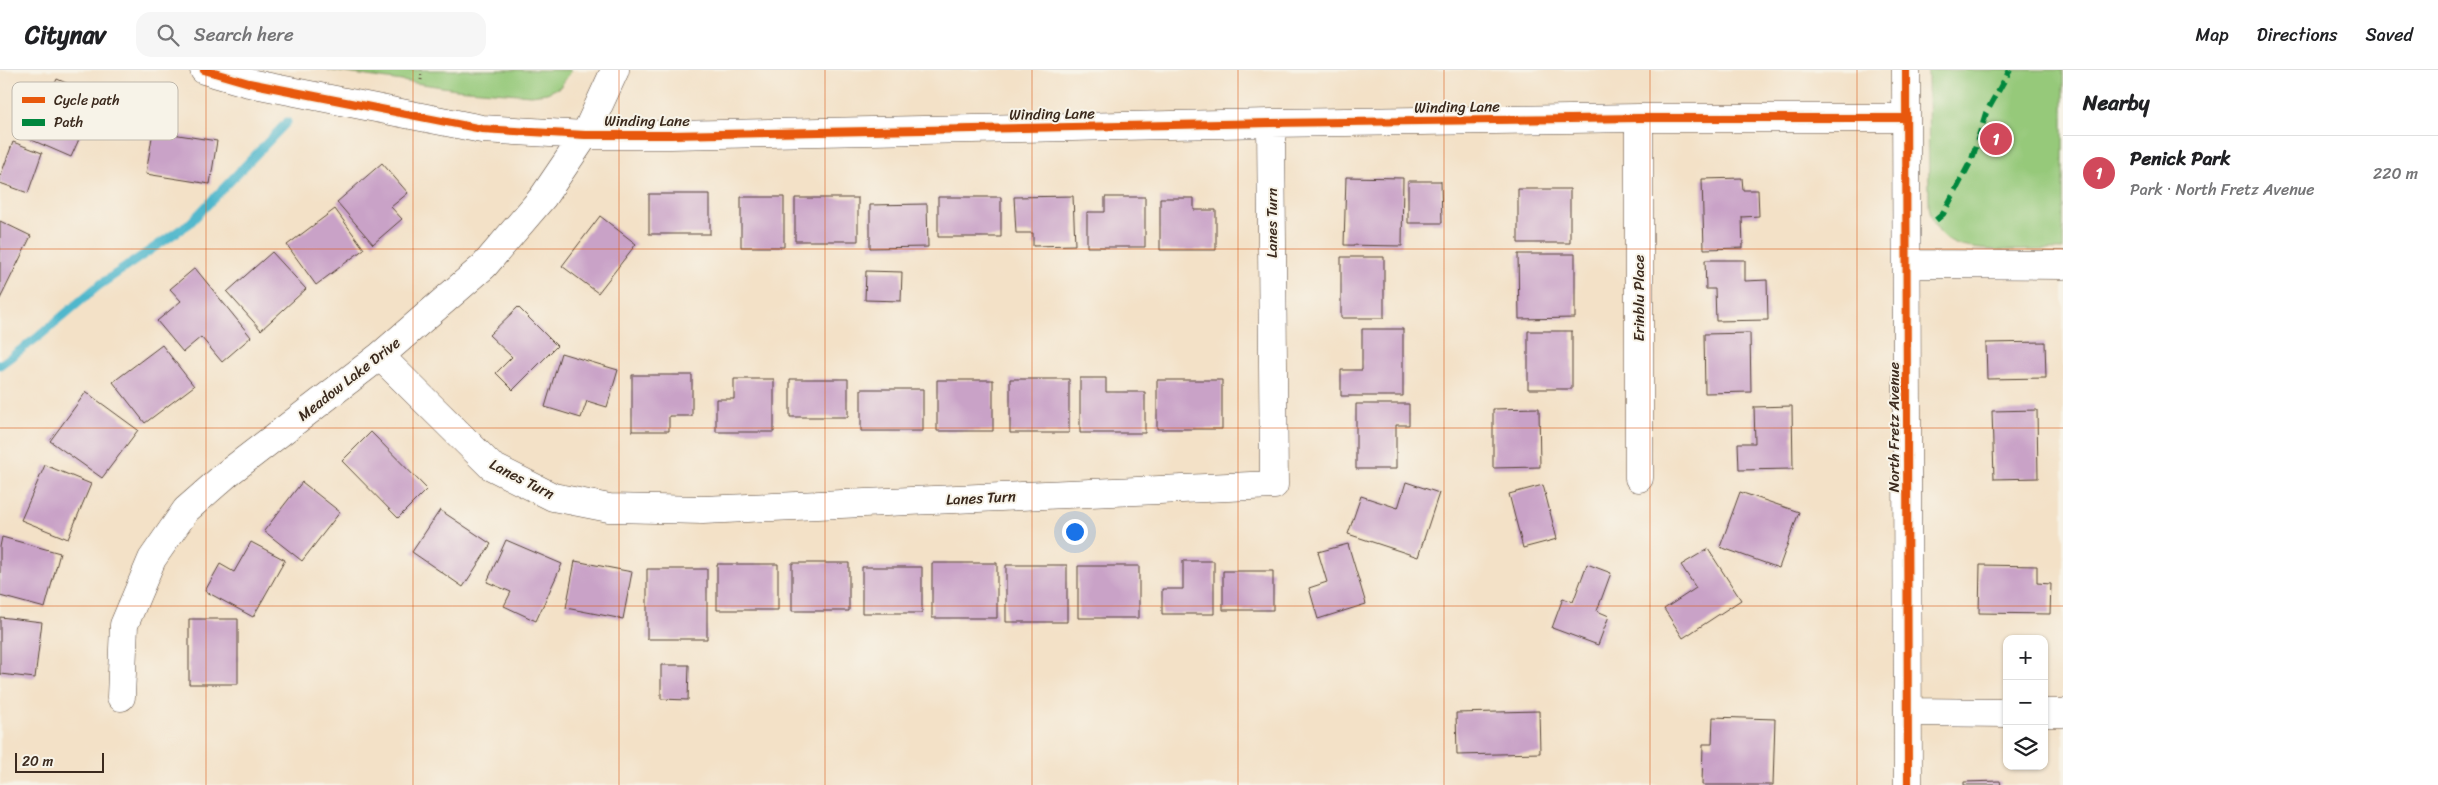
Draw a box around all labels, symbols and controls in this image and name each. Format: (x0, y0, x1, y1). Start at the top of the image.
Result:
search box (136, 12, 486, 57)
text: Citynav (25, 14, 106, 56)
text: Search here (194, 18, 294, 51)
text: Map (2196, 19, 2229, 51)
text: Directions (2257, 19, 2338, 51)
text: Saved (2366, 19, 2413, 51)
icon: search (154, 21, 182, 49)
legend (12, 82, 178, 140)
text: Nearby (2083, 84, 2149, 122)
text: Cycle path (54, 88, 120, 113)
street label: Winding Lane (1414, 93, 1500, 121)
street label: Winding Lane (1009, 100, 1095, 128)
street label: Winding Lane (604, 108, 690, 134)
text: Path (54, 110, 83, 135)
pin: 1 (1980, 120, 2012, 158)
text: Penick Park (2130, 142, 2230, 175)
text: 1 (2096, 159, 2102, 188)
text: 220 m (2373, 159, 2418, 188)
text: Park · North Fretz Avenue (2130, 175, 2315, 204)
street label: Lanes Turn (1259, 188, 1285, 258)
street label: Erinblu Place (1626, 254, 1652, 342)
street label: Meadow Lake Drive (292, 330, 407, 428)
street label: North Fretz Avenue (1881, 361, 1907, 492)
street label: Lanes Turn (485, 452, 559, 506)
street label: Lanes Turn (945, 483, 1017, 513)
your location (1062, 519, 1088, 545)
map controls (2003, 635, 2048, 770)
button: + (2003, 635, 2048, 680)
button: − (2003, 680, 2048, 725)
button: layers (2003, 725, 2048, 770)
text: 20 m (22, 749, 53, 774)
scale bar (15, 750, 104, 773)

